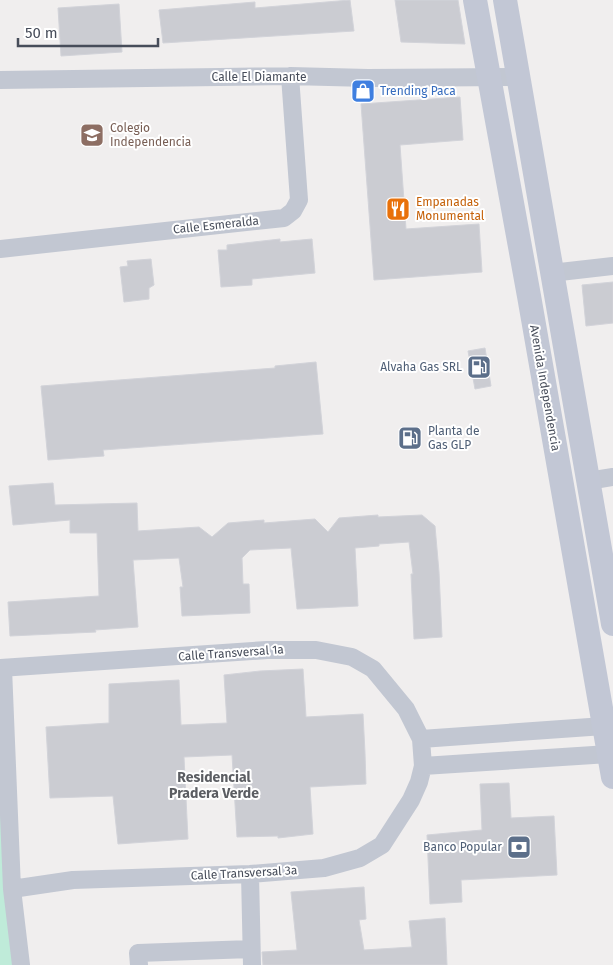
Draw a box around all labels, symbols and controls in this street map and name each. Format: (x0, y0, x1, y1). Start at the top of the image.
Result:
scale bar (18, 15, 158, 47)
text: 50 m (25, 24, 58, 42)
street label: Calle El Diamante (212, 70, 306, 84)
shop icon: Trending Paca (350, 78, 376, 104)
place label: Trending Paca (380, 84, 456, 98)
place label: Colegio Independencia (110, 121, 191, 149)
school or university icon: Colegio Independencia (79, 122, 105, 148)
place label: Empanadas Monumental (416, 195, 485, 223)
restaurant icon: Empanadas Monumental (385, 196, 411, 222)
street label: Calle Esmeralda (172, 214, 260, 236)
street label: Avenida Independencia (527, 324, 563, 452)
fuel station icon: Alvaha Gas SRL (466, 354, 492, 380)
place label: Alvaha Gas SRL (380, 360, 462, 374)
place label: Planta de Gas GLP (428, 424, 480, 452)
fuel station icon: Planta de Gas GLP (397, 425, 423, 451)
street label: Calle Transversal 1a (178, 642, 284, 664)
district label: Residencial Pradera Verde (169, 769, 259, 802)
bank icon: Banco Popular (506, 834, 532, 860)
place label: Banco Popular (423, 840, 502, 854)
street label: Calle Transversal 3a (190, 863, 298, 883)

